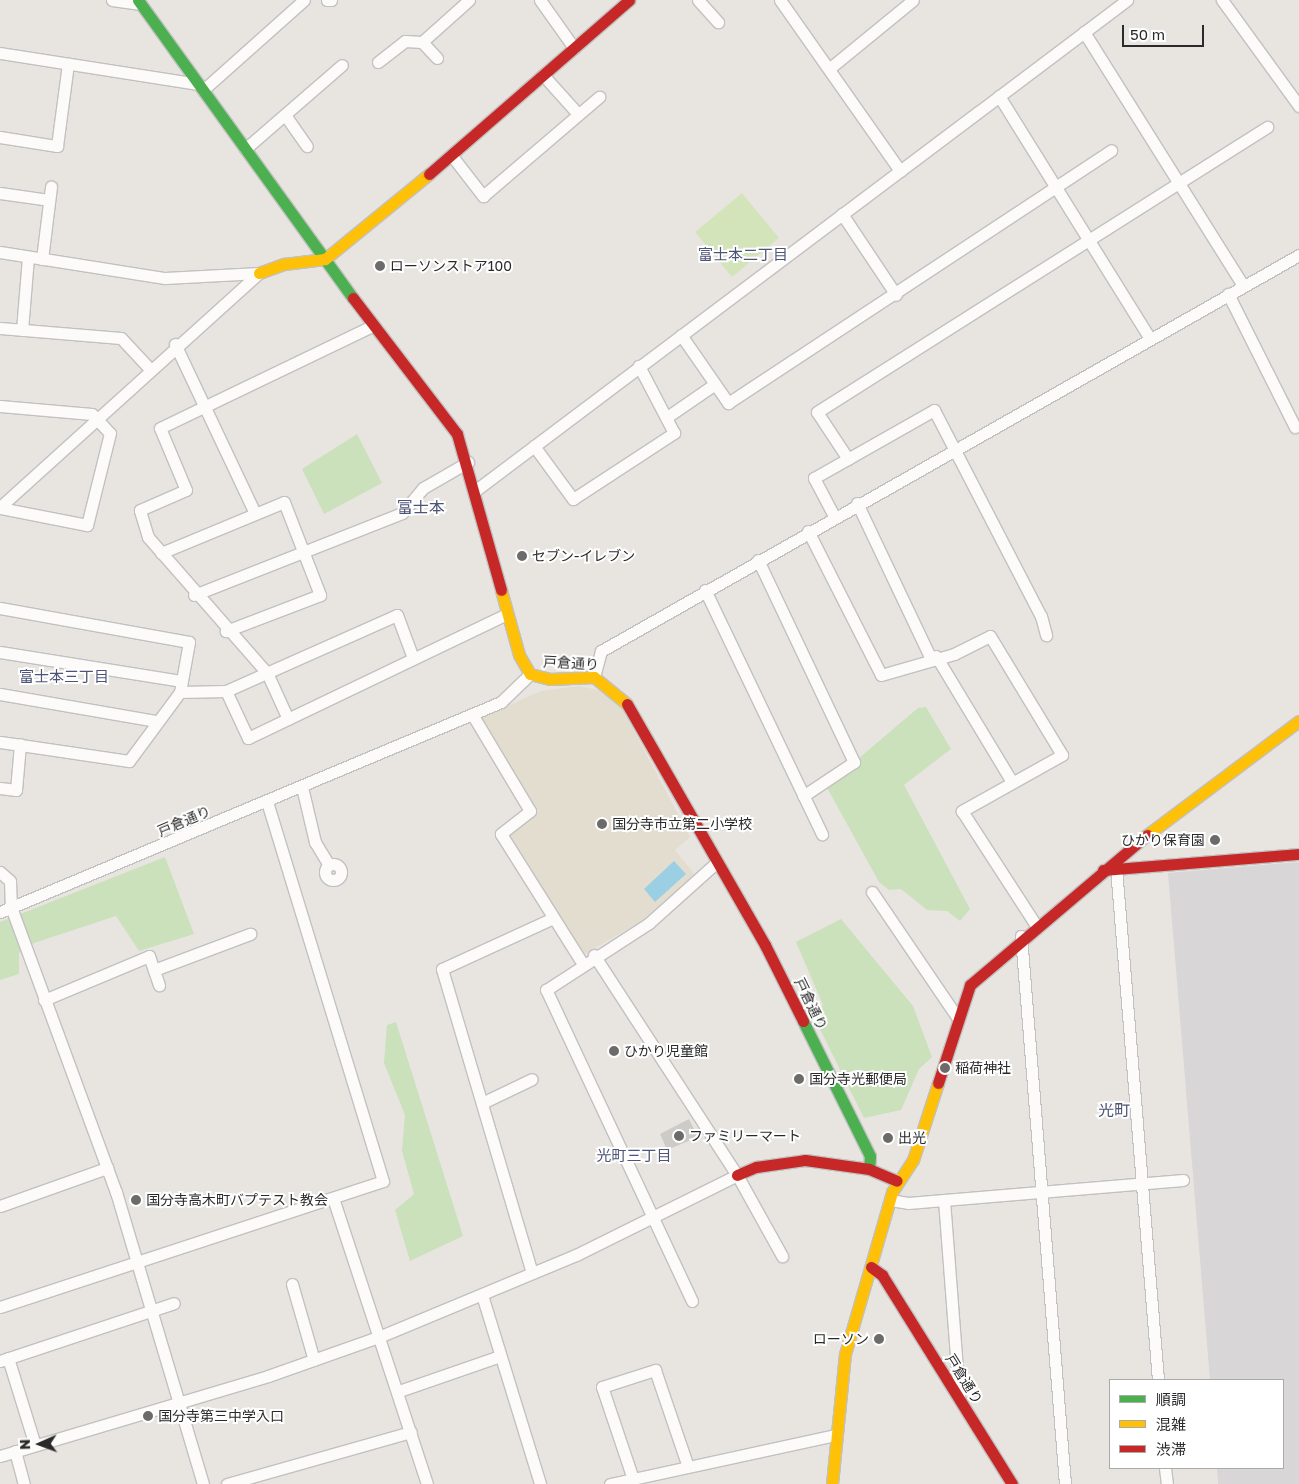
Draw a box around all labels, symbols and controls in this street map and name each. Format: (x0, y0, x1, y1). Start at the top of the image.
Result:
scale bar (1124, 15, 1206, 47)
text: 50 m (1130, 25, 1165, 43)
district label: 富士本二丁目 (698, 246, 788, 264)
place label: ローソンストア100 (390, 258, 512, 274)
marker: ローソンストア100 (374, 260, 386, 272)
district label: 富士本 (397, 497, 445, 517)
place label: セブン-イレブン (532, 548, 635, 564)
marker: セブン-イレブン (516, 550, 528, 562)
street label: 戸倉通り (543, 653, 599, 673)
district label: 富士本三丁目 (19, 668, 109, 686)
street label: 戸倉通り (155, 802, 213, 840)
place label: 国分寺市立第二小学校 (612, 816, 752, 832)
marker: 国分寺市立第二小学校 (596, 818, 608, 830)
place label: ひかり保育園 (1121, 832, 1205, 848)
marker: ひかり保育園 (1209, 834, 1221, 846)
street label: 戸倉通り (791, 975, 831, 1033)
place label: ひかり児童館 (624, 1043, 708, 1059)
marker: ひかり児童館 (608, 1045, 620, 1057)
place label: 稲荷神社 (955, 1060, 1011, 1076)
marker: 稲荷神社 (939, 1062, 951, 1074)
place label: 国分寺光郵便局 (809, 1071, 907, 1087)
marker: 国分寺光郵便局 (793, 1073, 805, 1085)
district label: 光町 (1098, 1100, 1130, 1120)
place label: ファミリーマート (689, 1128, 801, 1144)
marker: ファミリーマート (673, 1130, 685, 1142)
place label: 出光 (898, 1130, 926, 1146)
marker: 出光 (882, 1132, 894, 1144)
district label: 光町三丁目 (597, 1147, 671, 1165)
place label: 国分寺高木町バプテスト教会 (146, 1192, 328, 1208)
marker: 国分寺高木町バプテスト教会 (130, 1194, 142, 1206)
place label: ローソン (813, 1331, 869, 1347)
marker: ローソン (873, 1333, 885, 1345)
street label: 戸倉通り (942, 1351, 986, 1407)
legend (1109, 1379, 1284, 1469)
text: 順調 (1156, 1390, 1186, 1408)
place label: 国分寺第三中学入口 (158, 1408, 284, 1424)
marker: 国分寺第三中学入口 (142, 1410, 154, 1422)
text: 混雑 (1156, 1415, 1186, 1433)
north arrow (15, 1419, 65, 1469)
text: N (16, 1439, 33, 1450)
text: 渋滞 (1156, 1440, 1186, 1458)

